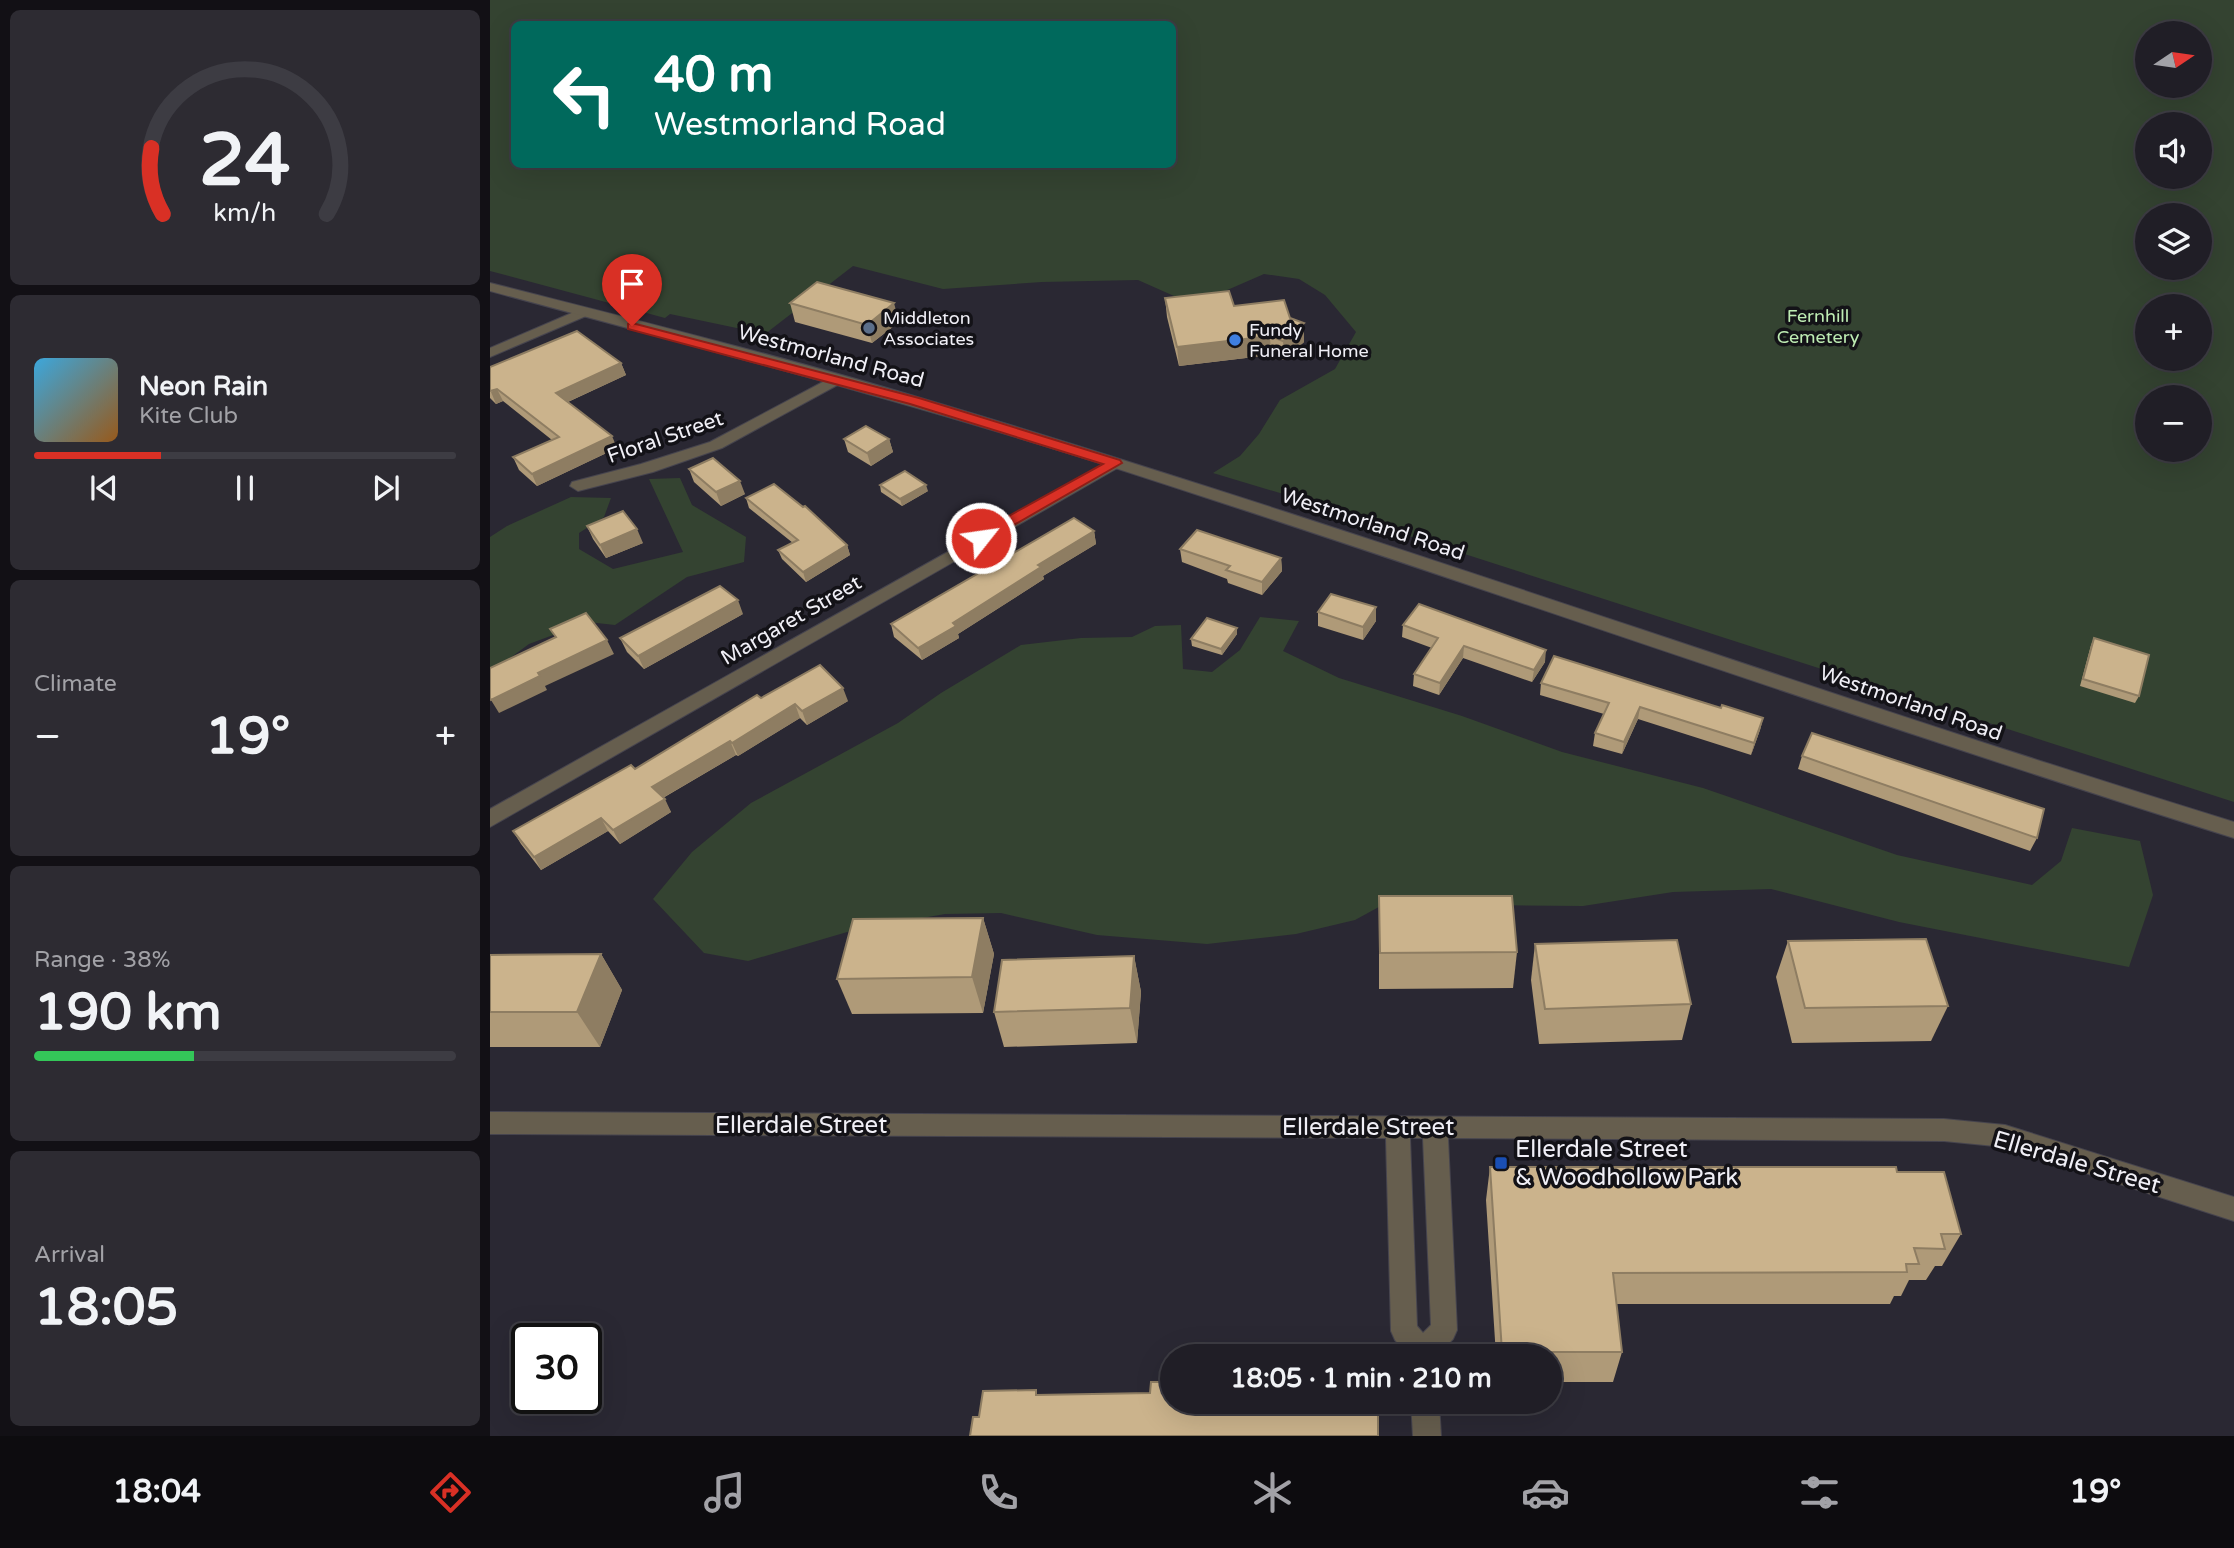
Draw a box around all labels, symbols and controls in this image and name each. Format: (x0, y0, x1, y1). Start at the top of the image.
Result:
north arrow (2135, 21, 2212, 98)
map controls (2135, 21, 2212, 462)
text: 40 m (654, 46, 773, 105)
icon: left (539, 49, 630, 140)
text: Westmorland Road (654, 106, 946, 144)
button: sound (2135, 112, 2212, 189)
text: 24 (199, 117, 291, 205)
text: km/h (214, 197, 276, 227)
button: layers (2135, 203, 2212, 280)
pin (602, 254, 662, 326)
icon: arrive (613, 265, 651, 303)
button: + (2135, 294, 2212, 371)
park label: Fernhill Cemetery (1777, 305, 1860, 348)
place label: Middleton Associates (883, 307, 974, 350)
place label: Fundy Funeral Home (1249, 319, 1369, 362)
street label: Westmorland Road (735, 320, 927, 393)
marker: Middleton Associates (861, 320, 877, 336)
marker: Fundy Funeral Home (1227, 332, 1243, 348)
text: Neon Rain (139, 371, 268, 402)
button: − (2135, 385, 2212, 462)
text: Kite Club (139, 402, 238, 430)
street label: Floral Street (604, 406, 727, 469)
icon: previous (85, 469, 123, 507)
icon: pause (226, 469, 264, 507)
icon: next (367, 469, 405, 507)
street label: Westmorland Road (1278, 483, 1468, 566)
position arrow (944, 501, 1018, 575)
street label: Margaret Street (717, 570, 866, 671)
street label: Westmorland Road (1816, 660, 2005, 746)
text: Climate (34, 670, 117, 698)
text: 19° (205, 705, 290, 768)
text: − (34, 714, 61, 760)
text: + (435, 714, 456, 760)
text: Range · 38% (34, 946, 170, 974)
text: 190 km (34, 981, 222, 1044)
street label: Ellerdale Street (715, 1111, 887, 1140)
street label: Ellerdale Street (1282, 1113, 1454, 1142)
street label: Ellerdale Street (1990, 1125, 2164, 1200)
place label: Ellerdale Street & Woodhollow Park (1515, 1135, 1738, 1192)
marker: Ellerdale Street & Woodhollow Park (1493, 1155, 1509, 1171)
text: Arrival (34, 1241, 105, 1269)
text: 18:05 (34, 1276, 178, 1339)
speed limit sign: 30 (511, 1323, 602, 1414)
text: 18:05 · 1 min · 210 m (1230, 1363, 1492, 1394)
icon: directions (426, 1468, 475, 1517)
icon: music (700, 1468, 749, 1517)
icon: phone (974, 1468, 1023, 1517)
icon: climate (1248, 1468, 1297, 1517)
icon: car (1521, 1468, 1570, 1517)
icon: filters (1795, 1468, 1844, 1517)
text: 18:04 (112, 1473, 201, 1511)
text: 19° (2069, 1473, 2121, 1511)

